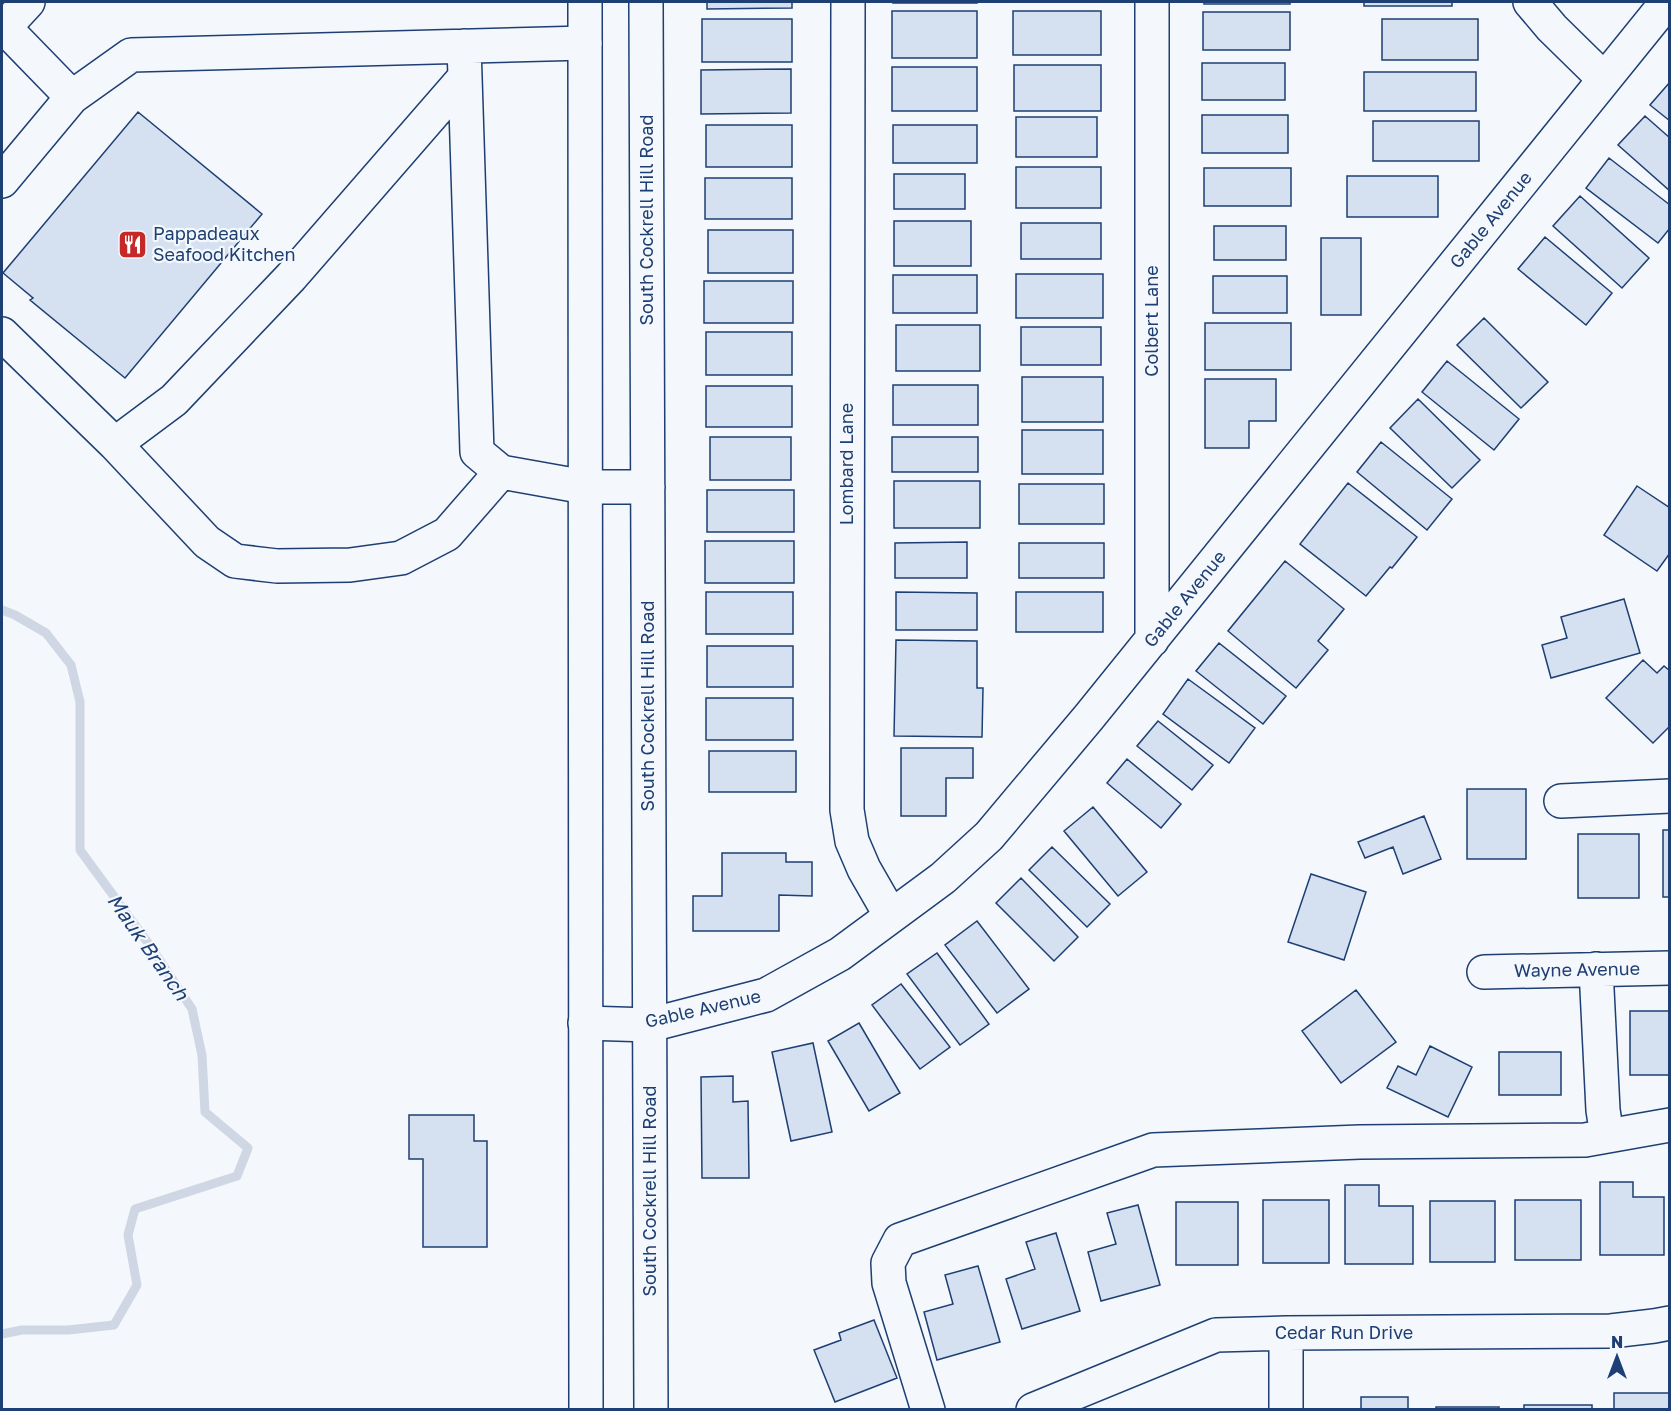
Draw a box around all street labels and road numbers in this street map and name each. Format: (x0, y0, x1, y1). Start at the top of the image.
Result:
street label: South Cockrell Hill Road (635, 115, 657, 325)
street label: Gable Avenue (1445, 167, 1536, 272)
street label: Colbert Lane (1140, 265, 1162, 377)
street label: Lombard Lane (835, 403, 857, 525)
street label: Gable Avenue (1139, 546, 1230, 651)
street label: South Cockrell Hill Road (636, 601, 658, 811)
street label: Wayne Avenue (1514, 957, 1640, 981)
street label: Gable Avenue (643, 984, 763, 1032)
street label: South Cockrell Hill Road (638, 1086, 660, 1296)
street label: Cedar Run Drive (1275, 1321, 1413, 1343)

